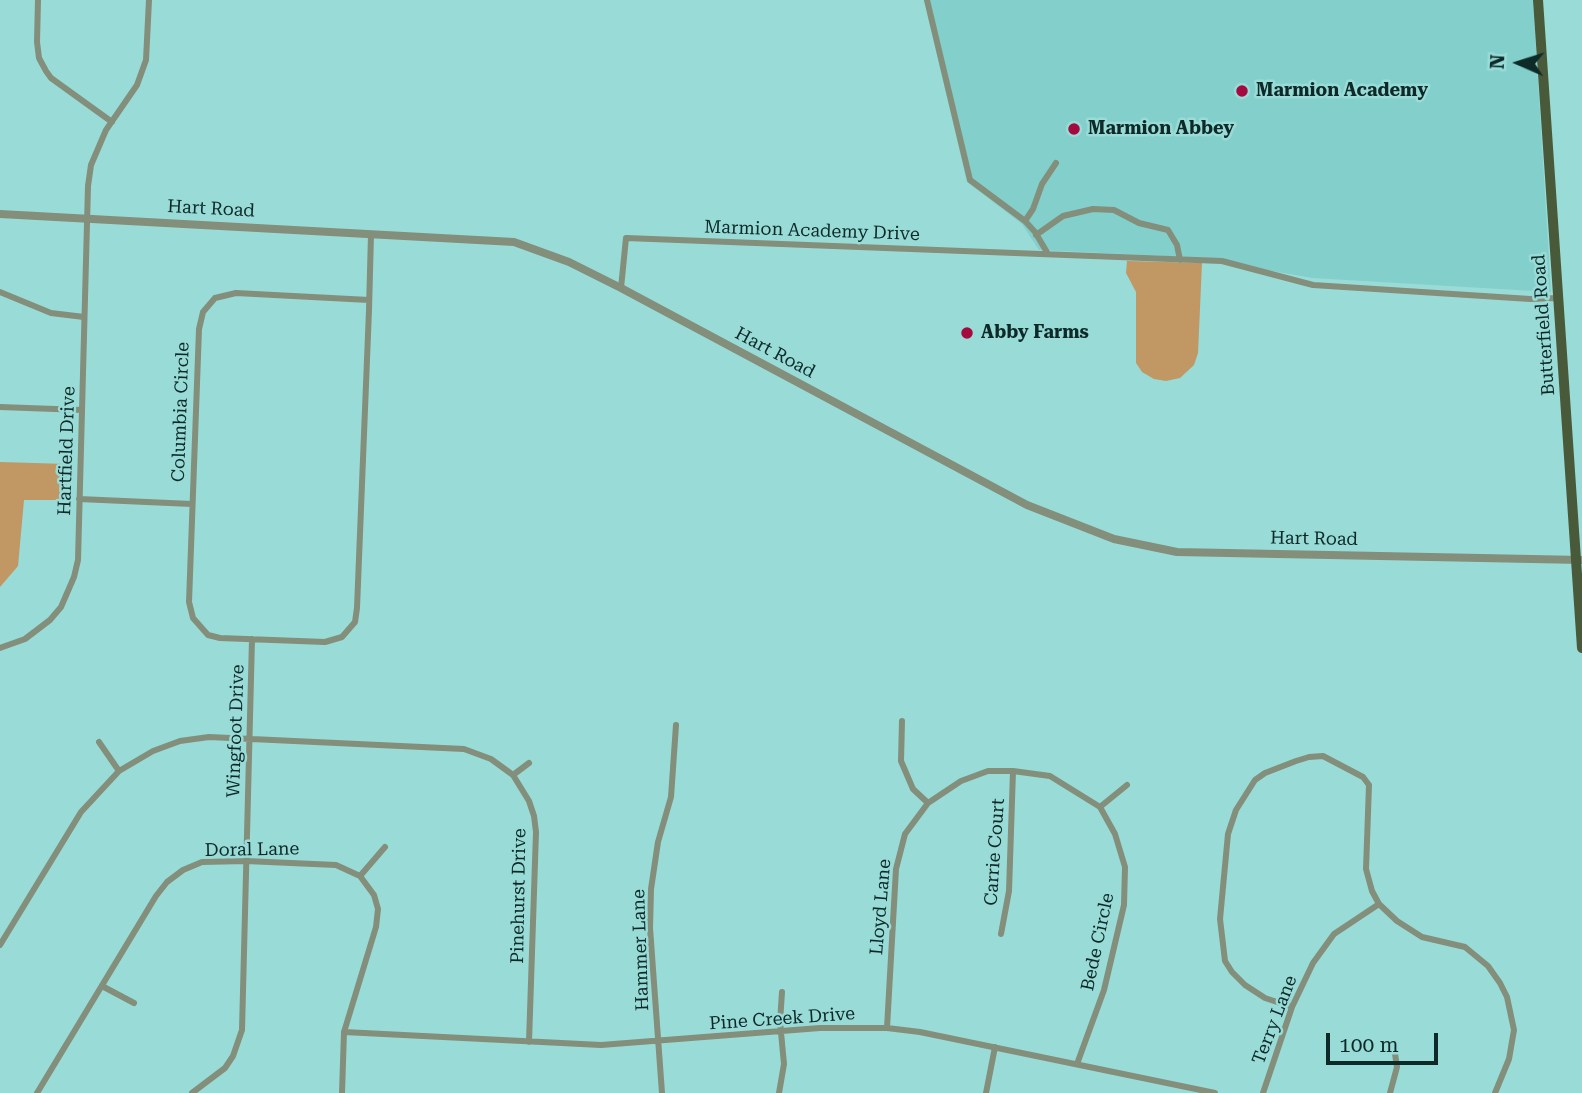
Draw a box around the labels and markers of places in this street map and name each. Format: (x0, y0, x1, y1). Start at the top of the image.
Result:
place label: Marmion Academy (1256, 80, 1428, 102)
marker: Marmion Academy (1234, 83, 1250, 99)
place label: Marmion Abbey (1088, 118, 1234, 140)
marker: Marmion Abbey (1066, 121, 1082, 137)
place label: Abby Farms (981, 322, 1089, 344)
marker: Abby Farms (959, 325, 975, 341)

